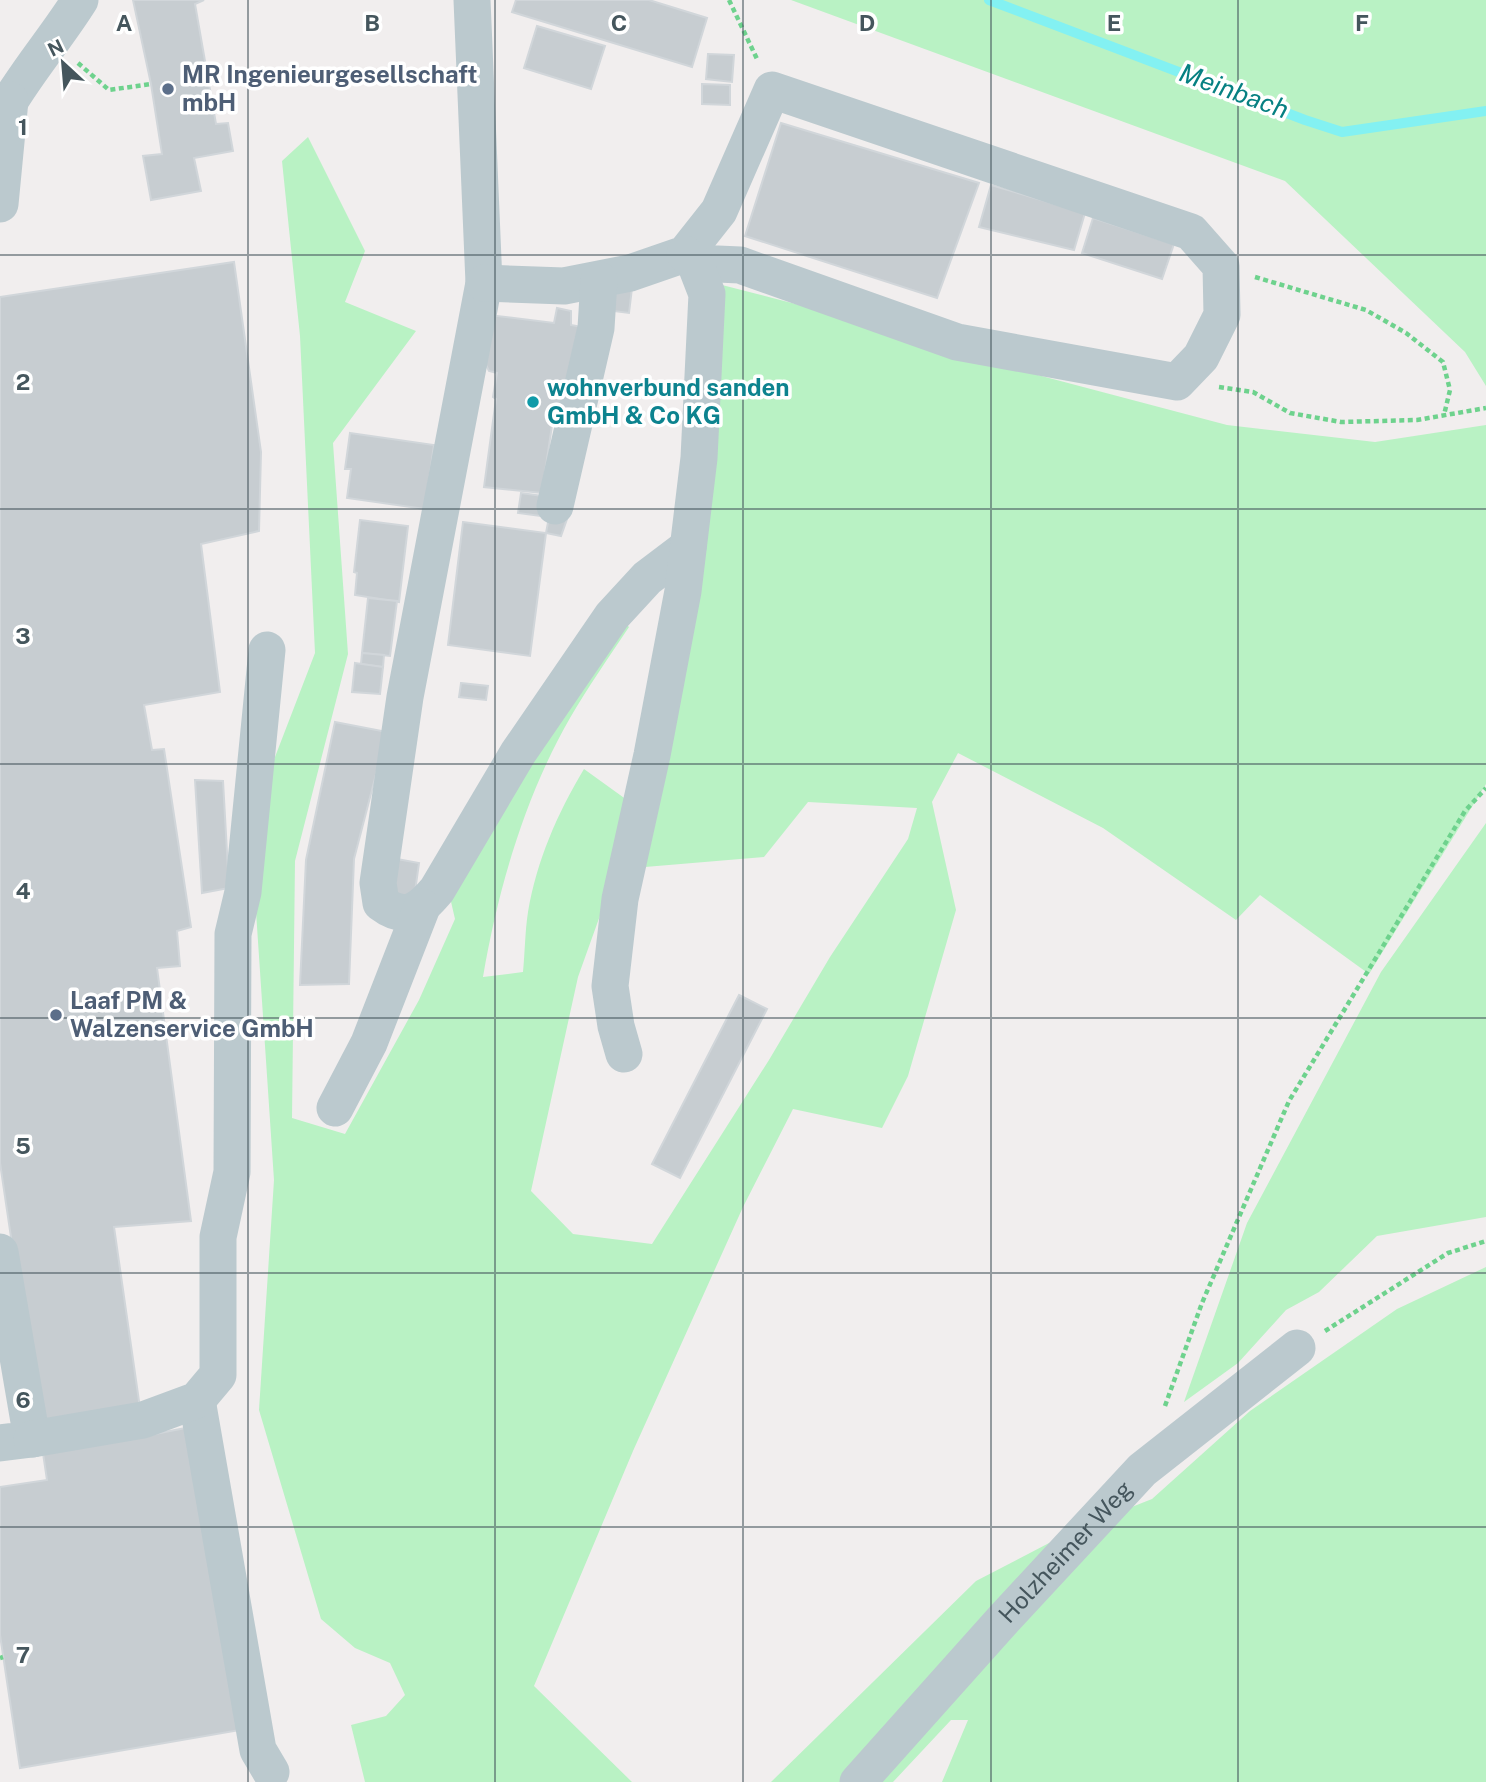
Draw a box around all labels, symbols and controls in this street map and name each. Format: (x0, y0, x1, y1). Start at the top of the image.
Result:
text: A (116, 9, 133, 36)
text: B (364, 9, 380, 36)
text: C (611, 9, 627, 36)
text: D (859, 9, 875, 36)
text: E (1107, 9, 1121, 36)
text: F (1355, 9, 1369, 36)
north arrow (28, 28, 98, 98)
text: N (44, 35, 67, 61)
water label: Meinbach (1175, 56, 1293, 125)
place label: MR Ingenieurgesellschaft mbH (182, 60, 478, 116)
marker: MR Ingenieurgesellschaft mbH (160, 81, 176, 97)
text: 1 (18, 113, 28, 140)
text: 2 (16, 368, 30, 395)
place label: wohnverbund sanden GmbH & Co KG (547, 373, 790, 429)
marker: wohnverbund sanden GmbH & Co KG (525, 394, 541, 410)
text: 3 (15, 622, 31, 649)
text: 4 (15, 877, 31, 904)
place label: Laaf PM & Walzenservice GmbH (70, 986, 314, 1042)
marker: Laaf PM & Walzenservice GmbH (48, 1007, 64, 1023)
text: 5 (15, 1132, 31, 1159)
text: 6 (15, 1386, 31, 1413)
street label: Holzheimer Weg (992, 1475, 1138, 1628)
text: 7 (16, 1641, 30, 1668)

